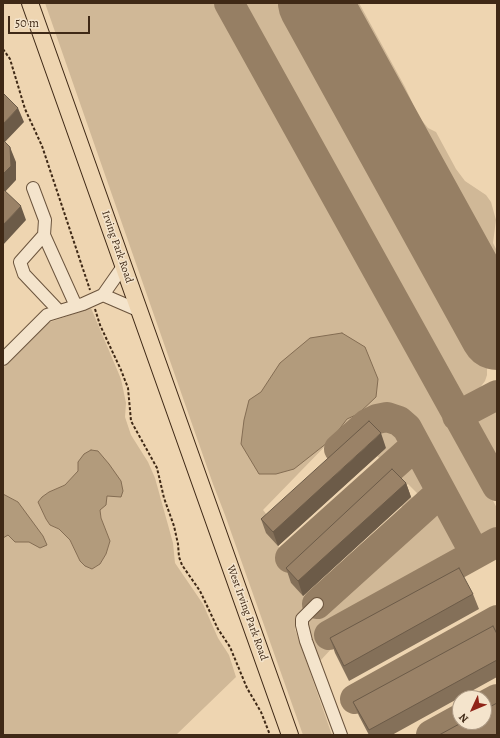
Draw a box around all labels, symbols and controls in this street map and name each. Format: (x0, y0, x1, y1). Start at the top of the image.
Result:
scale bar (10, 8, 92, 34)
text: 50 m (15, 15, 39, 31)
street label: Irving Park Road (98, 209, 136, 285)
street label: West Irving Park Road (224, 564, 270, 662)
north arrow (452, 690, 492, 730)
text: N (456, 710, 472, 726)

